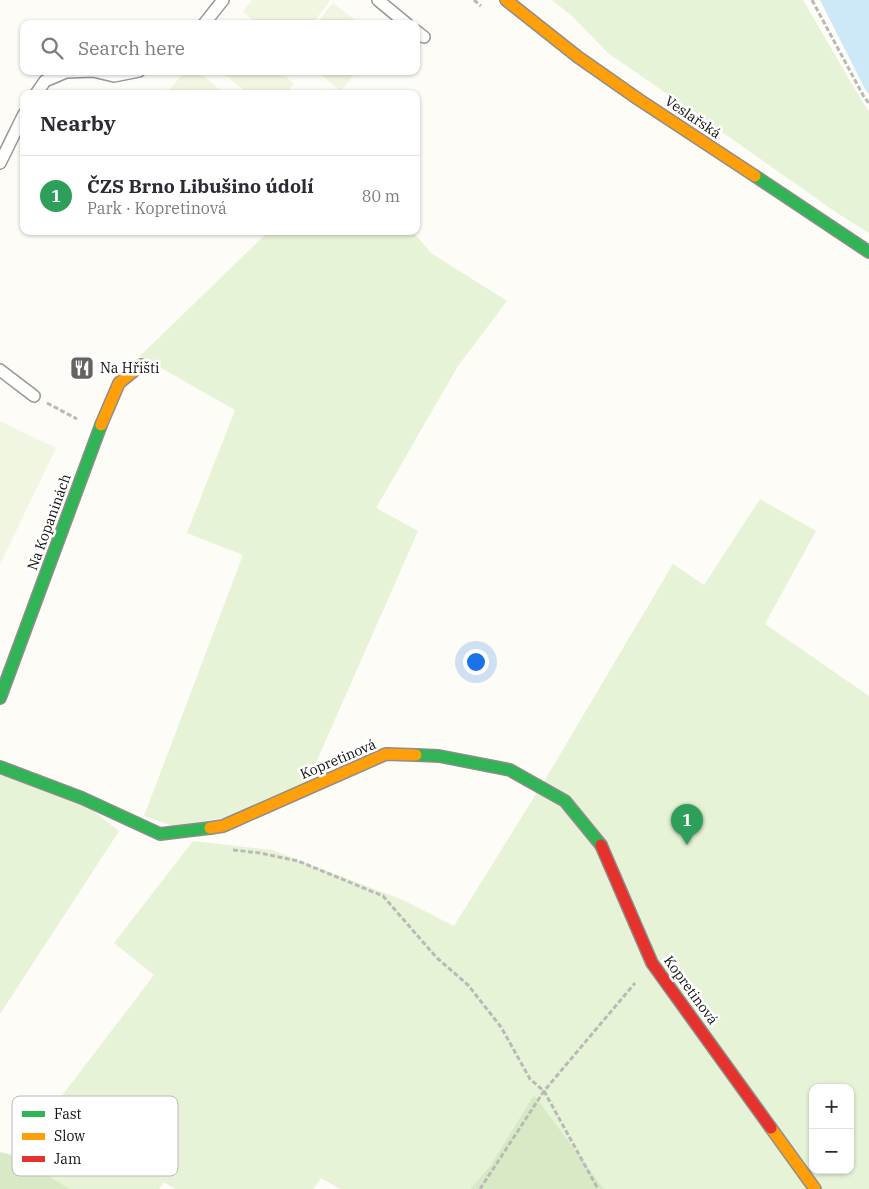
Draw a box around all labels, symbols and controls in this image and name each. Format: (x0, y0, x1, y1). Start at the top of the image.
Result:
search box (20, 20, 420, 75)
icon: search (38, 34, 66, 62)
text: Search here (78, 36, 185, 60)
street label: Veslařská (662, 92, 725, 142)
text: Nearby (40, 109, 116, 137)
text: ČZS Brno Libušino údolí (87, 174, 314, 198)
text: 1 (51, 186, 61, 206)
text: 80 m (362, 186, 400, 206)
text: Park · Kopretinová (87, 198, 227, 218)
restaurant icon: Na Hřišti (69, 355, 95, 381)
place label: Na Hřišti (100, 359, 159, 377)
street label: Na Kopaninách (23, 471, 75, 573)
your location (463, 649, 489, 675)
street label: Kopretinová (297, 735, 379, 783)
pin: 1 (671, 804, 703, 845)
street label: Kopretinová (660, 952, 722, 1028)
map controls (809, 1084, 854, 1174)
button: + (809, 1084, 854, 1129)
legend (12, 1096, 178, 1176)
text: Fast (54, 1105, 82, 1123)
text: Slow (54, 1127, 85, 1145)
button: − (809, 1129, 854, 1174)
text: Jam (54, 1150, 81, 1168)

